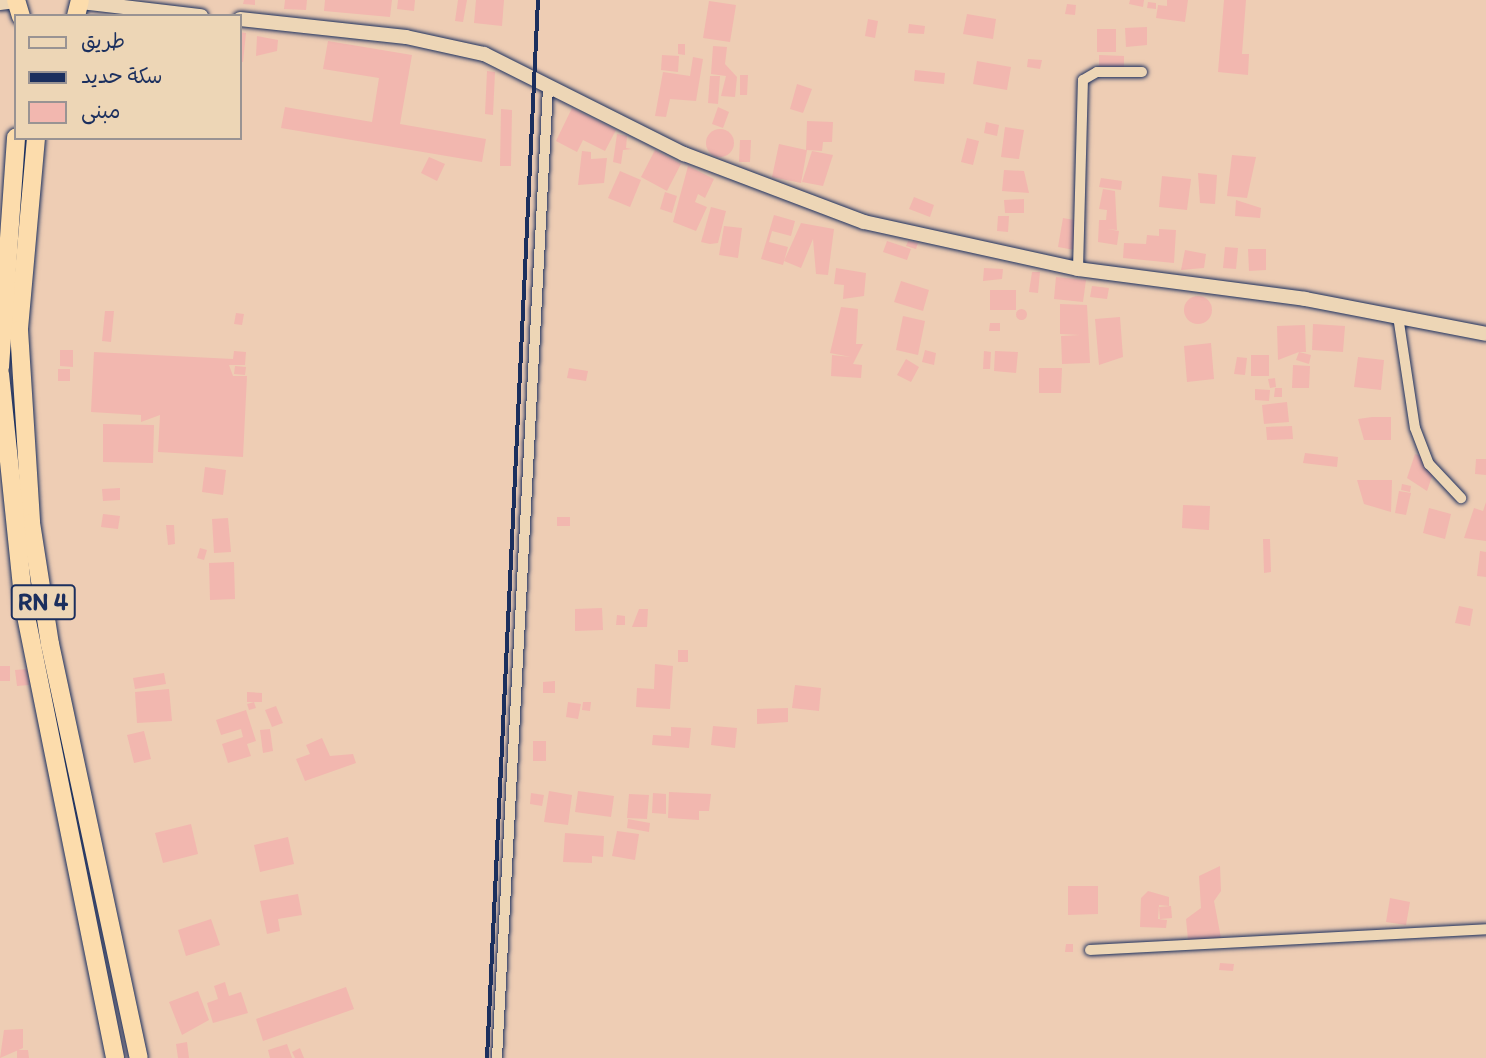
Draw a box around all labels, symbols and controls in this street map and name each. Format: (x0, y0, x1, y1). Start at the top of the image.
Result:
legend (14, 14, 242, 140)
text: طريق (81, 28, 125, 53)
text: سكة حديد (81, 63, 163, 88)
text: مبنى (81, 98, 120, 123)
road number: RN 4 (10, 582, 76, 622)

